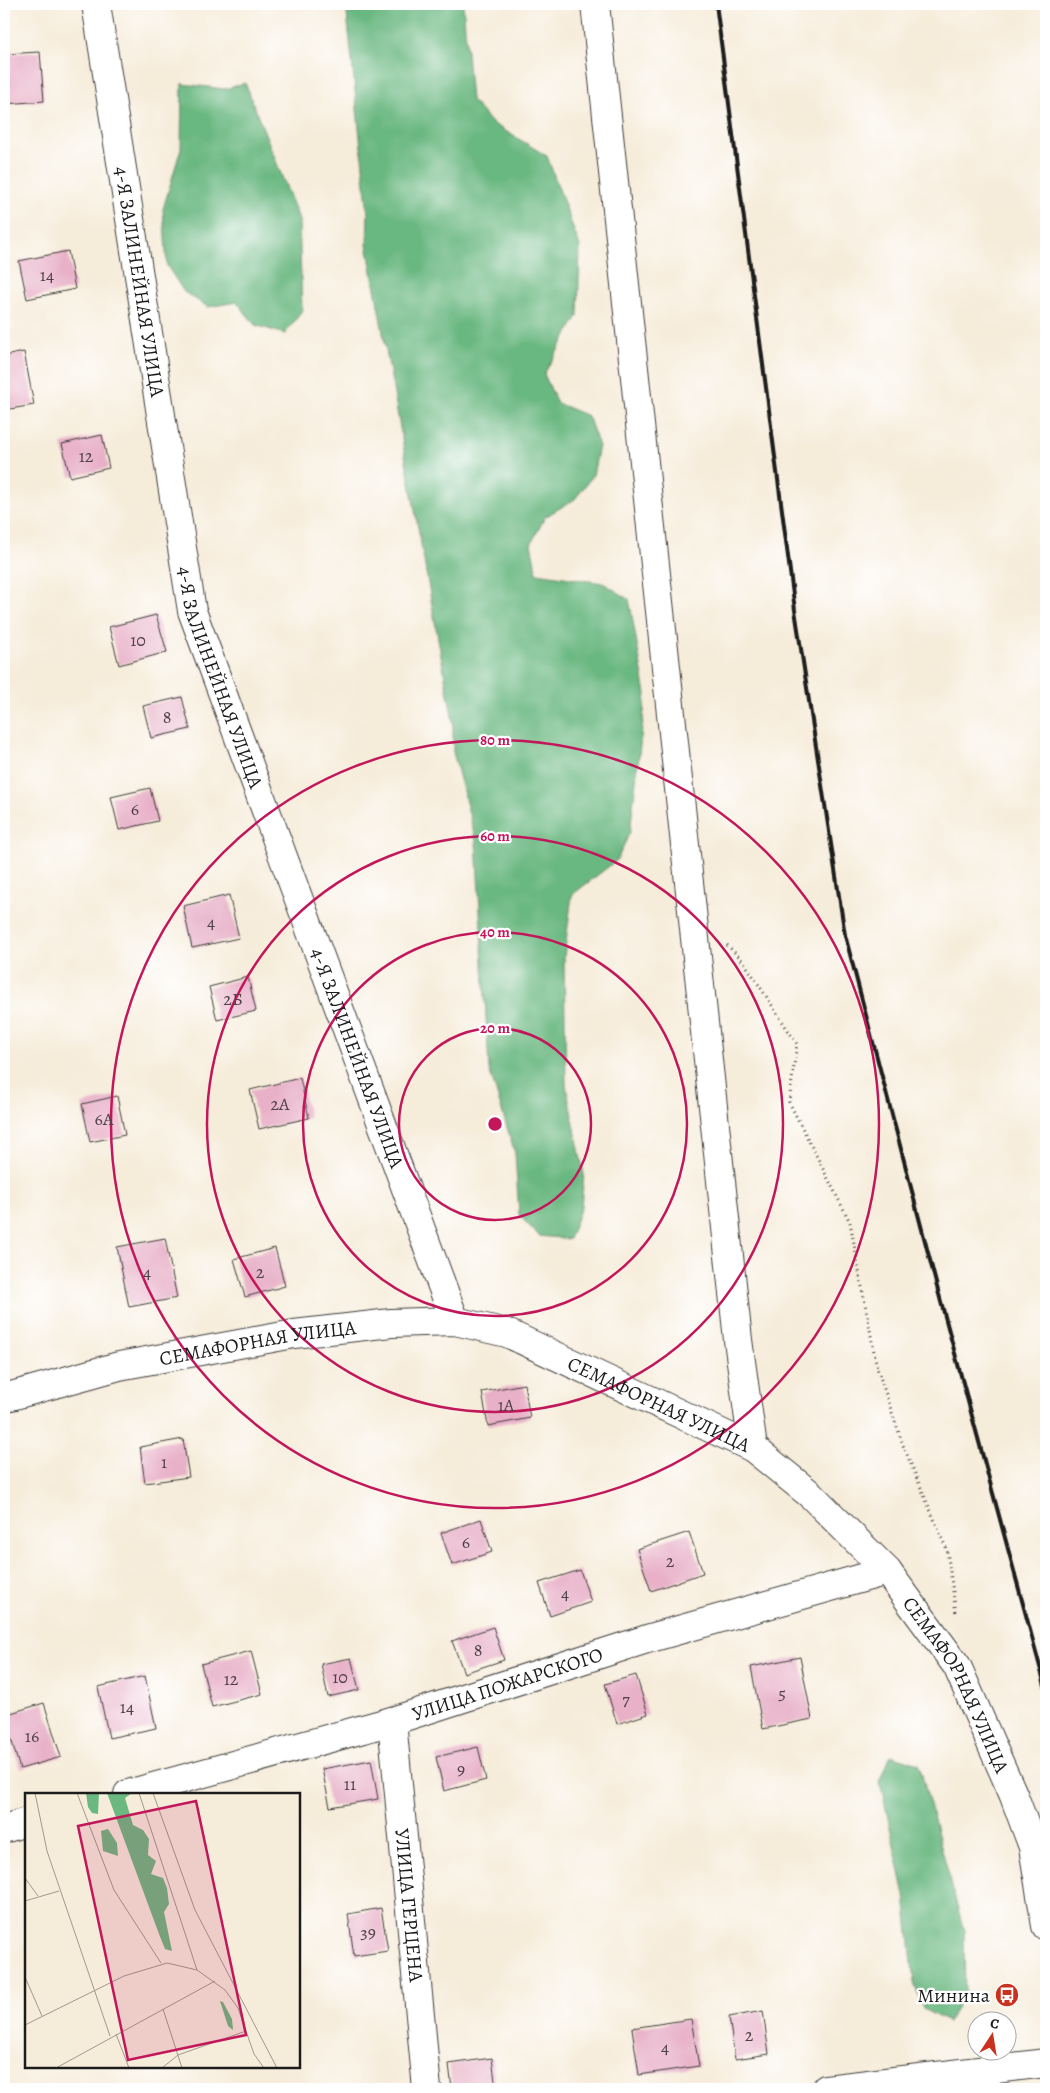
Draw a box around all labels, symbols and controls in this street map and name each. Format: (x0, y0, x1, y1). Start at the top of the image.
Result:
street label: 4-Я ЗАЛИНЕЙНАЯ УЛИЦА (108, 164, 171, 399)
house number: 14 (40, 263, 54, 287)
house number: 12 (79, 444, 94, 468)
street label: 4-Я ЗАЛИНЕЙНАЯ УЛИЦА (171, 564, 270, 793)
house number: 10 (130, 628, 146, 652)
house number: 8 (163, 705, 171, 729)
text: 80 m (480, 730, 510, 750)
house number: 6 (131, 797, 139, 821)
text: 60 m (480, 826, 510, 846)
house number: 4 (207, 910, 215, 934)
text: 40 m (480, 922, 510, 942)
street label: 4-Я ЗАЛИНЕЙНАЯ УЛИЦА (304, 944, 410, 1172)
house number: 2Б (223, 987, 243, 1011)
text: 20 m (480, 1018, 510, 1038)
house number: 2А (270, 1092, 290, 1116)
house number: 6А (95, 1107, 114, 1131)
centre of rings (486, 1115, 504, 1133)
house number: 4 (143, 1260, 151, 1284)
house number: 2 (256, 1260, 265, 1284)
street label: СЕМАФОРНАЯ УЛИЦА (157, 1314, 358, 1372)
street label: СЕМАФОРНАЯ УЛИЦА (563, 1350, 755, 1459)
house number: 1А (498, 1393, 515, 1417)
house number: 1 (161, 1450, 167, 1474)
house number: 6 (462, 1530, 470, 1554)
house number: 2 (666, 1549, 675, 1573)
house number: 4 (561, 1581, 569, 1605)
street label: СЕМАФОРНАЯ УЛИЦА (896, 1591, 1015, 1778)
house number: 8 (474, 1638, 482, 1662)
street label: УЛИЦА ПОЖАРСКОГО (409, 1641, 606, 1728)
house number: 10 (332, 1665, 348, 1689)
house number: 12 (224, 1667, 239, 1691)
house number: 5 (778, 1681, 786, 1705)
house number: 7 (622, 1687, 630, 1711)
house number: 14 (120, 1695, 134, 1719)
house number: 16 (25, 1724, 39, 1748)
house number: 9 (457, 1757, 465, 1781)
house number: 11 (344, 1772, 356, 1796)
inset map (25, 1793, 300, 2068)
street label: УЛИЦА ГЕРЦЕНА (388, 1827, 430, 1984)
house number: 39 (360, 1920, 376, 1944)
place label: Минина (917, 1982, 991, 2009)
bus stop icon: Минина (994, 1982, 1020, 2008)
north arrow (968, 2010, 1018, 2060)
text: С (988, 2014, 1001, 2034)
house number: 2 (745, 2023, 754, 2047)
house number: 4 (661, 2035, 669, 2059)

